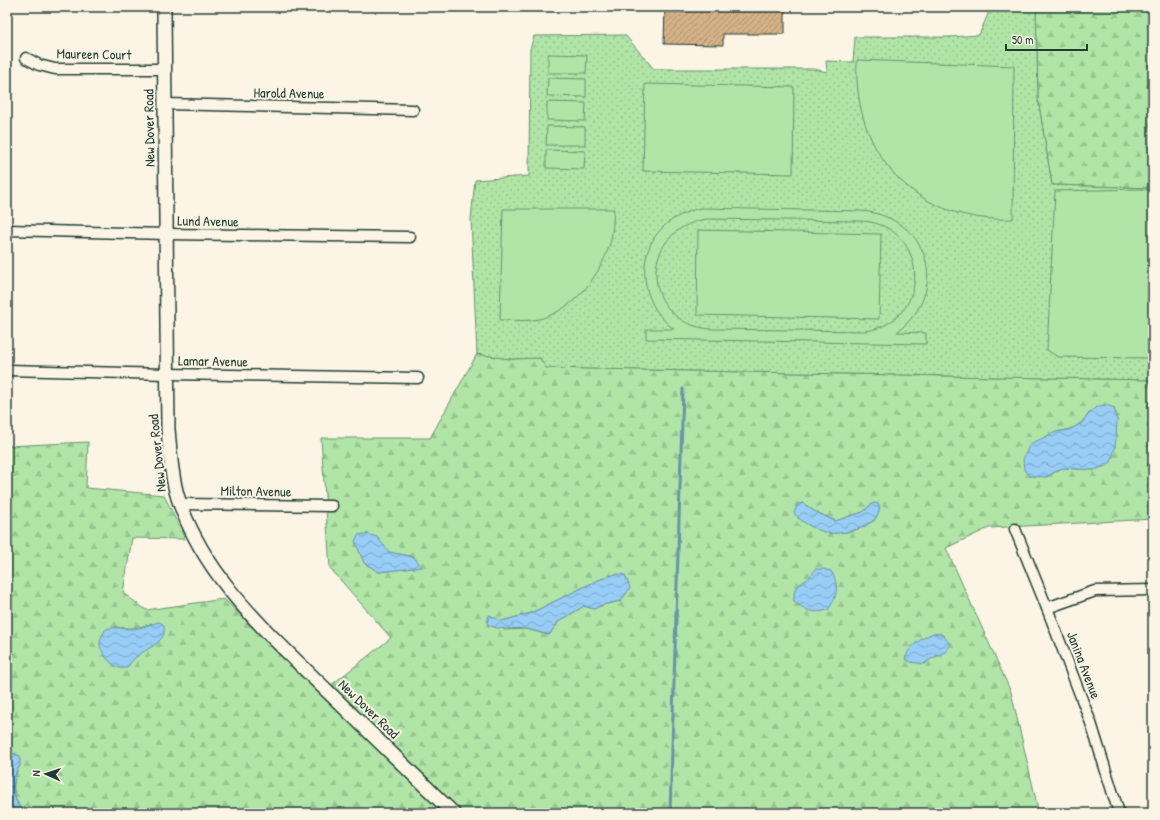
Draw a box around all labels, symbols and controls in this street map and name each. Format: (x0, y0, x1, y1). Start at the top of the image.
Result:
scale bar (1006, 26, 1087, 52)
text: 50 m (1012, 31, 1033, 48)
street label: Maureen Court (57, 43, 132, 64)
street label: Harold Avenue (253, 82, 325, 103)
street label: New Dover Road (138, 88, 159, 167)
street label: Lund Avenue (177, 210, 239, 231)
street label: Lamar Avenue (178, 350, 249, 371)
street label: New Dover Road (143, 413, 170, 493)
street label: Milton Avenue (220, 480, 292, 501)
street label: Janina Avenue (1063, 628, 1106, 702)
street label: New Dover Road (335, 675, 404, 743)
north arrow (26, 754, 66, 794)
text: N (29, 770, 43, 777)

